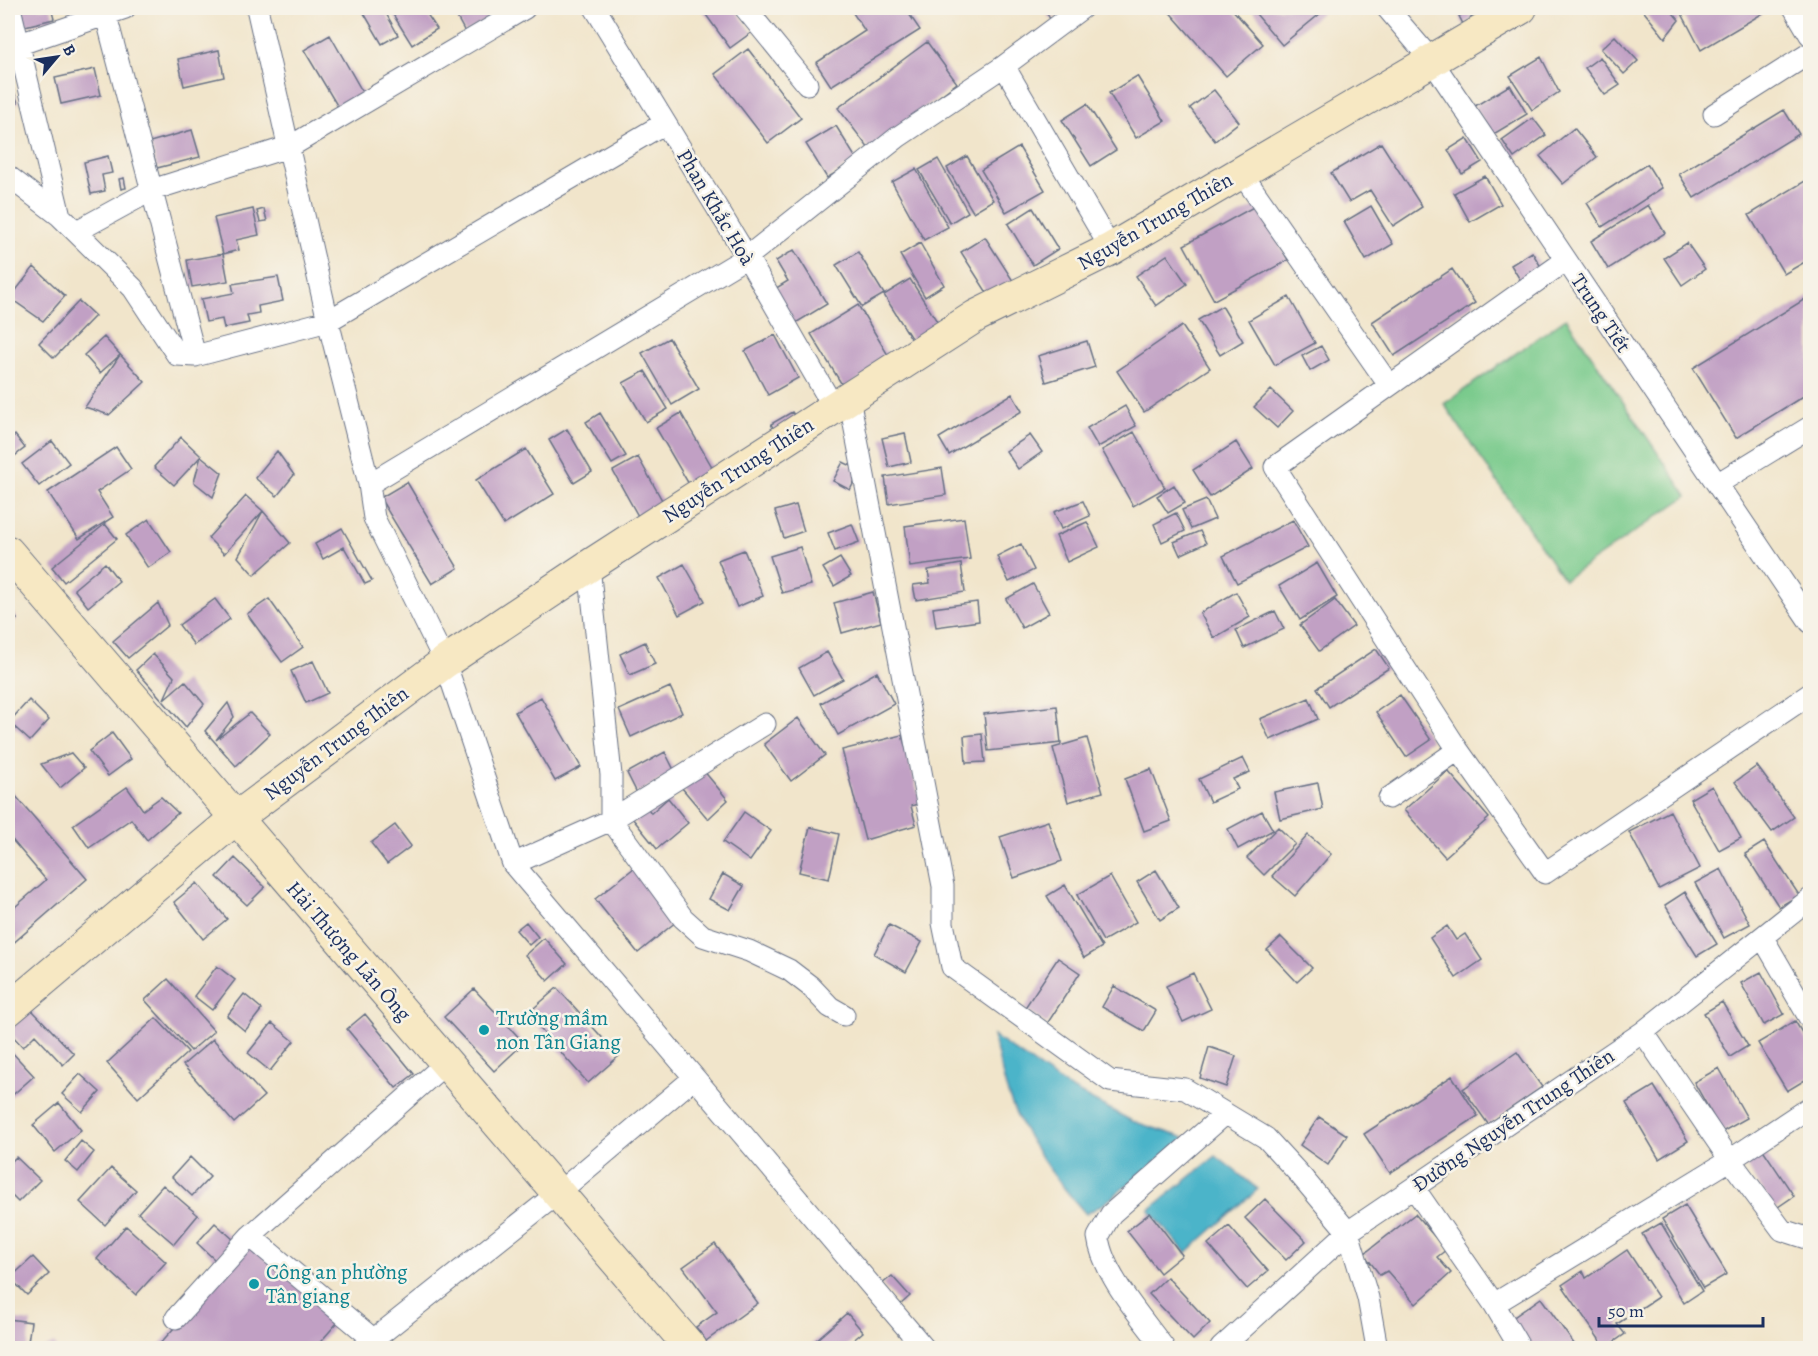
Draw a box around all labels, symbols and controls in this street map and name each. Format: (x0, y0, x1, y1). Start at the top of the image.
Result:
north arrow (27, 27, 87, 87)
text: B (57, 40, 81, 60)
street label: Phan Khắc Hoà (670, 144, 762, 271)
street label: Nguyễn Trung Thiên (1072, 165, 1238, 277)
street label: Trung Tiết (1564, 268, 1638, 358)
street label: Nguyễn Trung Thiên (657, 411, 819, 529)
street label: Nguyễn Trung Thiên (258, 679, 414, 807)
street label: Hải Thượng Lãn Ông (280, 875, 418, 1027)
place label: Trường mầm non Tân Giang (496, 1004, 621, 1056)
marker: Trường mầm non Tân Giang (477, 1023, 491, 1037)
street label: Đường Nguyễn Trung Thiên (1406, 1042, 1620, 1198)
place label: Công an phường Tân giang (266, 1258, 408, 1310)
marker: Công an phường Tân giang (247, 1277, 261, 1291)
scale bar (1599, 1290, 1762, 1328)
text: 50 m (1608, 1299, 1644, 1323)

